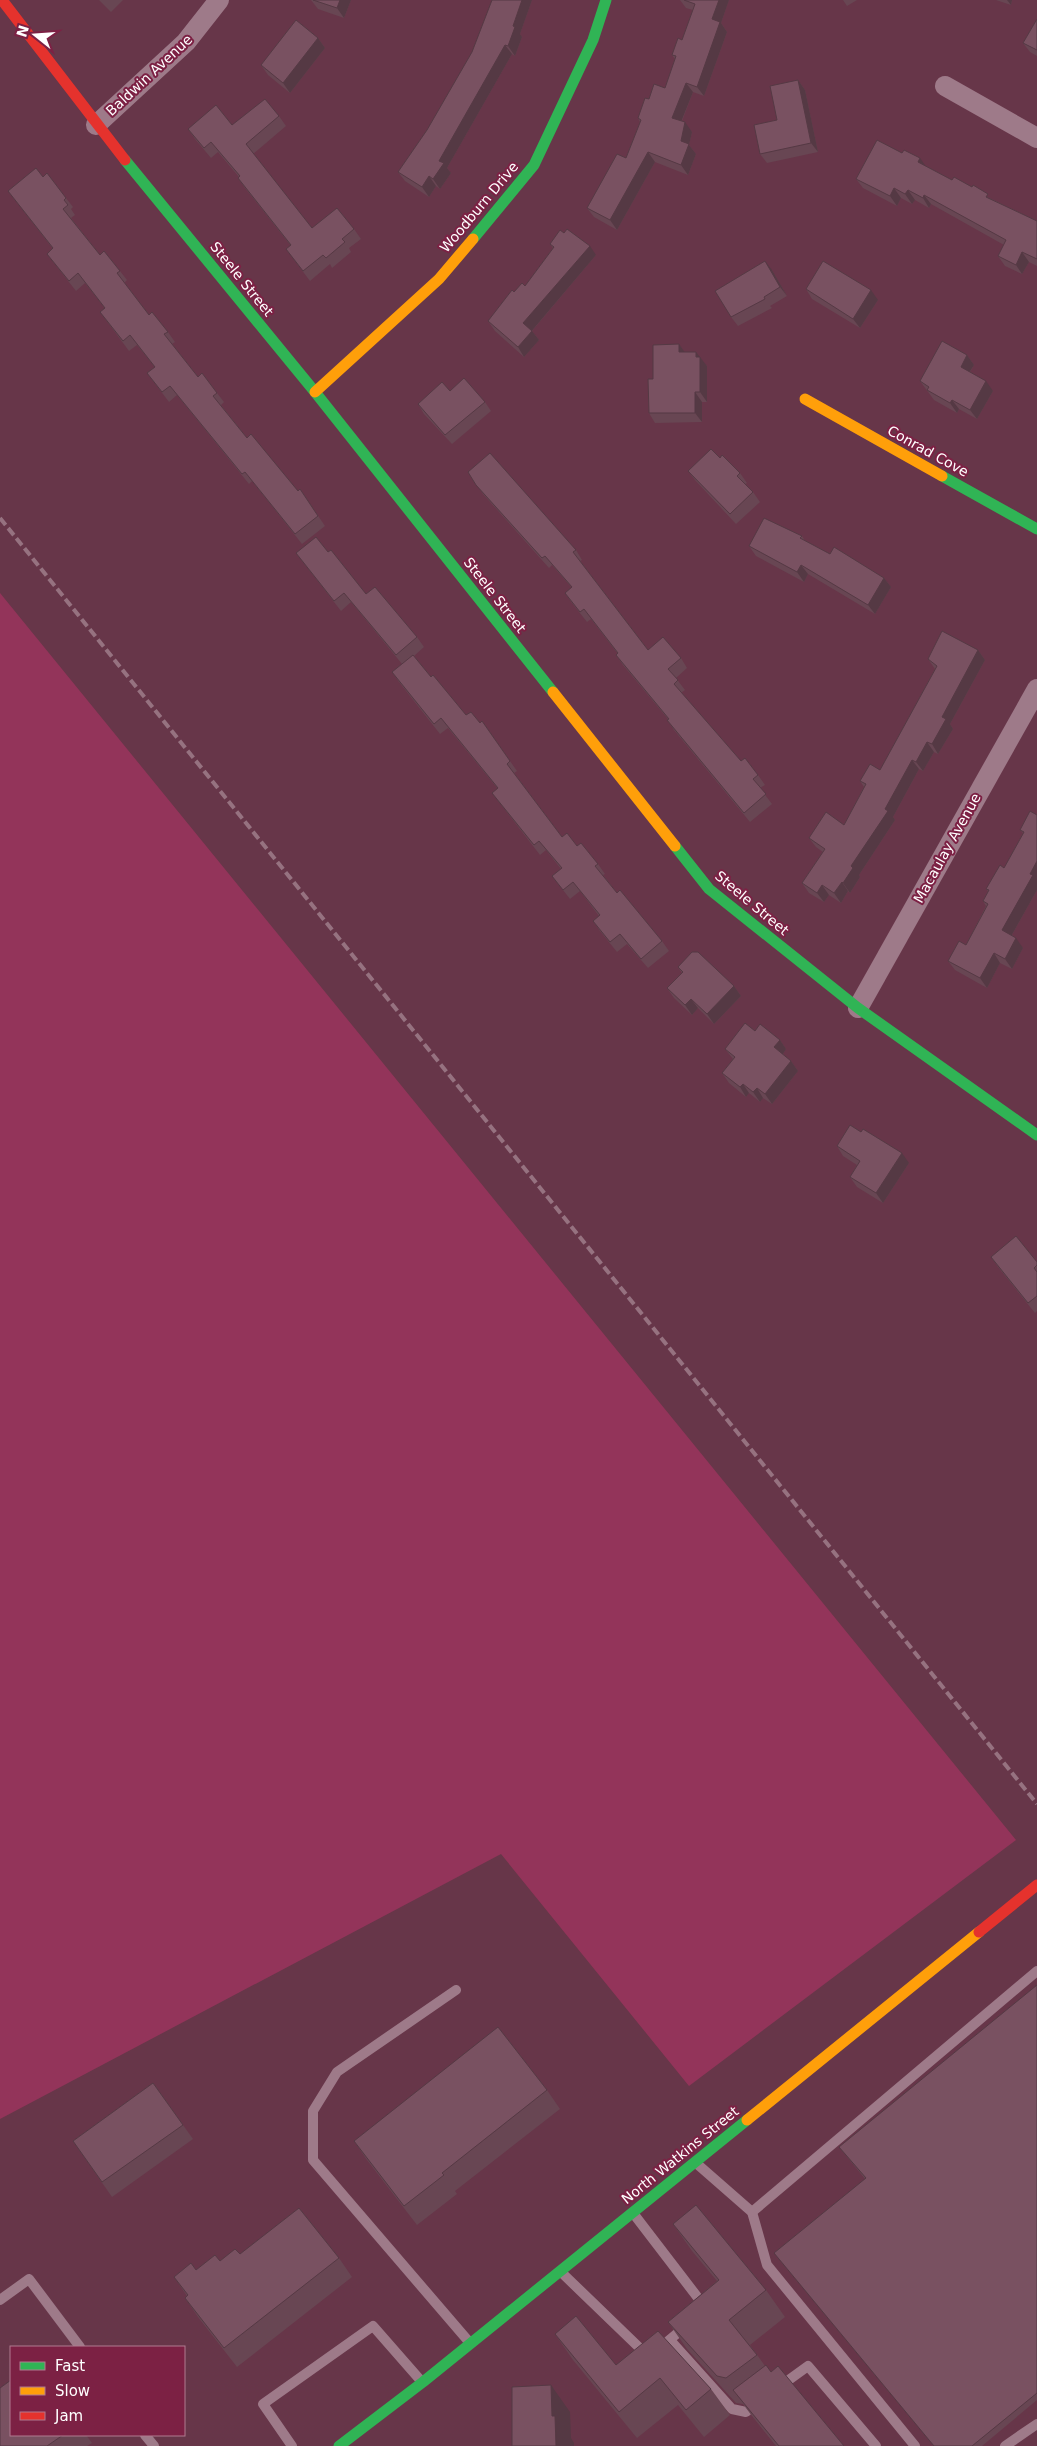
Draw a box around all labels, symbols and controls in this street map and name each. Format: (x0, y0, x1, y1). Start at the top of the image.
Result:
north arrow (10, 10, 60, 60)
text: N (13, 23, 32, 39)
street label: Baldwin Avenue (103, 31, 195, 119)
street label: Woodburn Drive (437, 159, 521, 255)
street label: Steele Street (207, 239, 277, 320)
street label: Conrad Cove (885, 422, 971, 480)
street label: Steele Street (461, 554, 530, 636)
street label: Macaulay Avenue (910, 790, 984, 906)
street label: Steele Street (712, 868, 792, 939)
street label: North Watkins Street (618, 2103, 742, 2207)
legend (10, 2346, 185, 2436)
text: Fast (55, 2357, 85, 2375)
text: Slow (55, 2382, 90, 2400)
text: Jam (54, 2407, 83, 2425)

